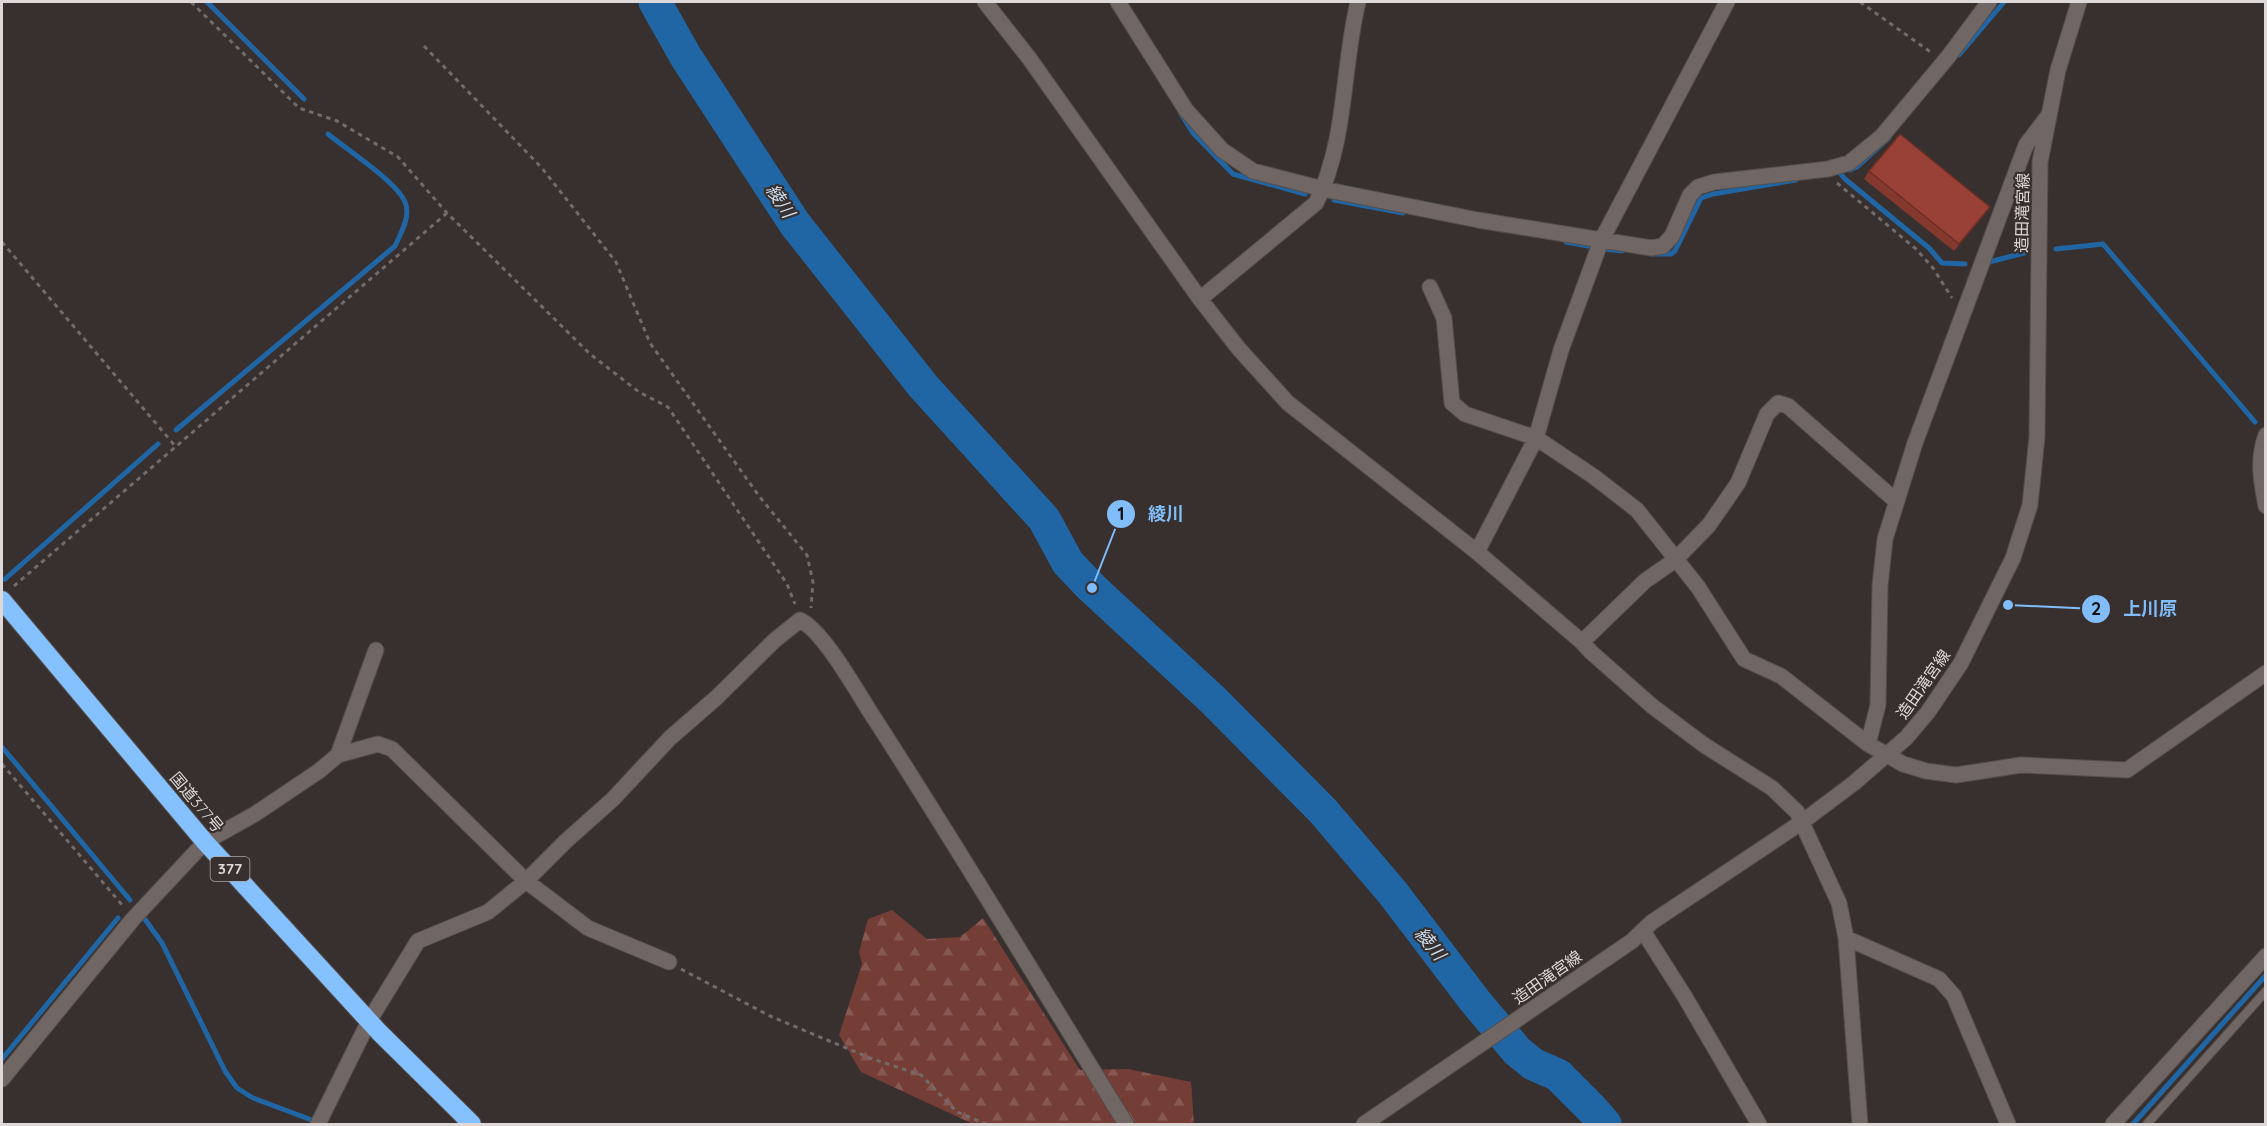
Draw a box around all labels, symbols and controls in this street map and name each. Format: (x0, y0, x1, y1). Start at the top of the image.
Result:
street label: 造田滝宮線 (2011, 173, 2033, 253)
water label: 綾川 (761, 179, 801, 224)
callout: 綾川 (1106, 496, 1196, 532)
text: 1 (1117, 502, 1125, 525)
text: 綾川 (1148, 502, 1184, 525)
callout: 上川原 (2081, 591, 2189, 627)
text: 2 (2091, 597, 2101, 620)
text: 上川原 (2123, 597, 2177, 620)
street label: 造田滝宮線 (1892, 645, 1954, 723)
street label: 国道377号 (166, 768, 228, 836)
road number: 377 (210, 857, 250, 881)
water label: 綾川 (1410, 922, 1452, 966)
street label: 造田滝宮線 (1508, 946, 1586, 1008)

